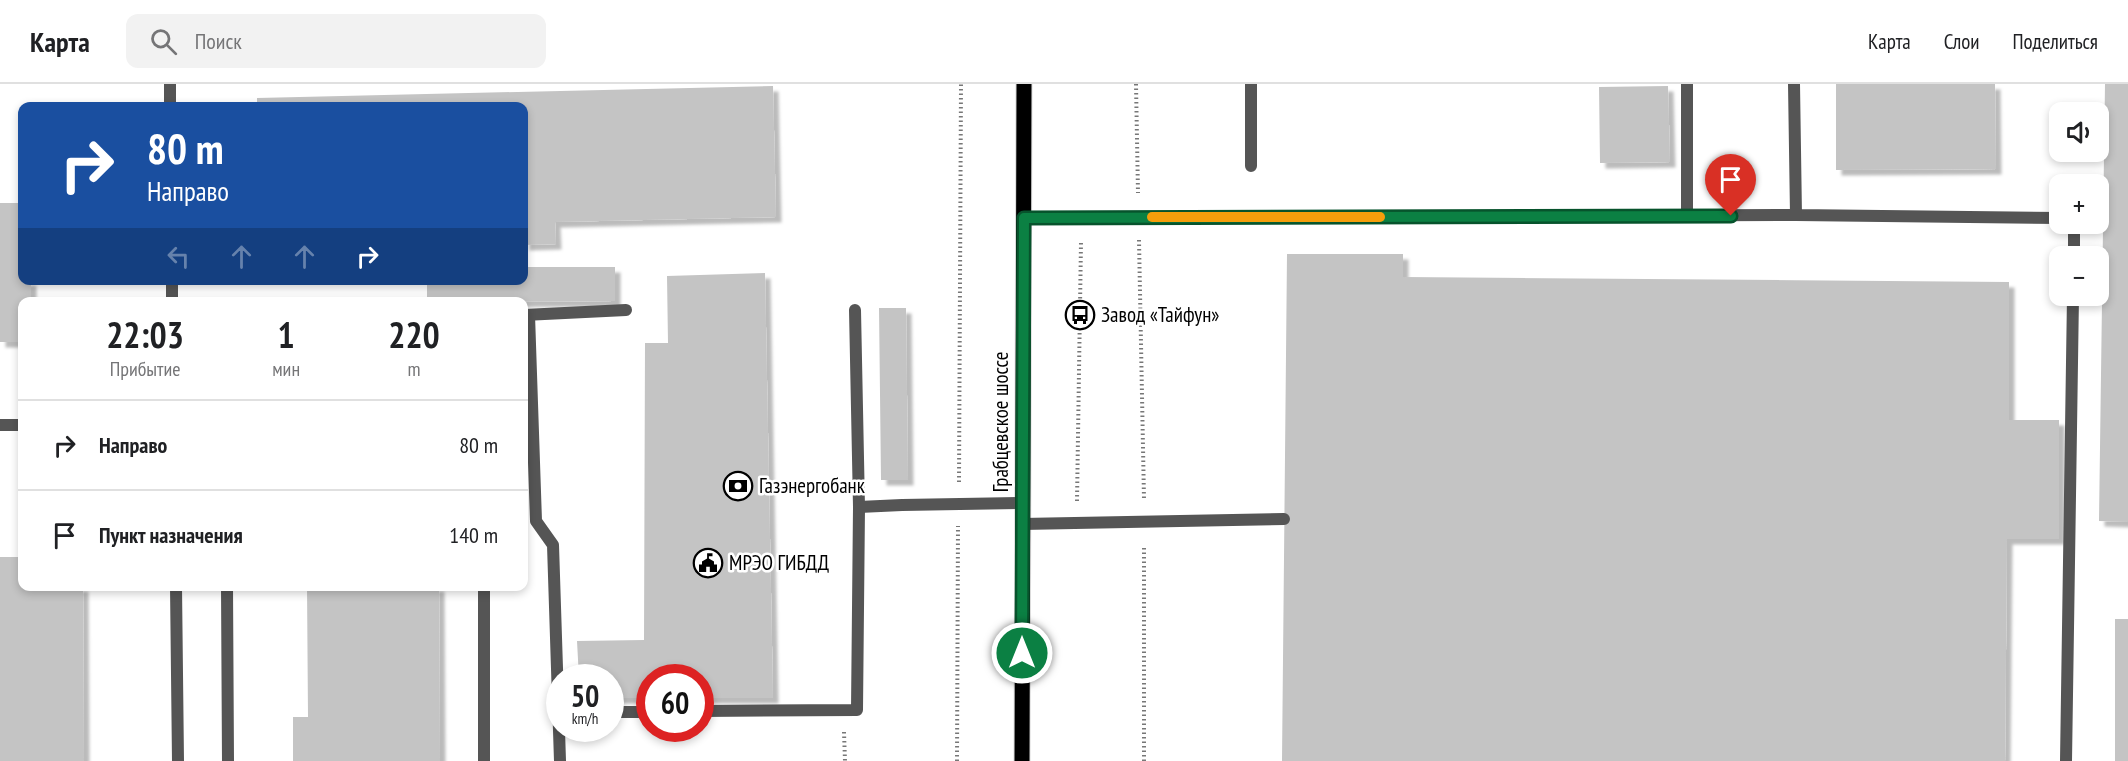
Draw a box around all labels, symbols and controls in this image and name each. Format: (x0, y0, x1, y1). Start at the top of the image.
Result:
search box (126, 14, 546, 68)
text: Карта (30, 23, 90, 60)
icon: search (147, 25, 180, 58)
text: Поиск (195, 27, 242, 55)
text: Карта (1868, 28, 1911, 55)
text: Слои (1944, 28, 1979, 55)
text: Поделиться (2012, 28, 2098, 55)
map controls (2049, 102, 2109, 306)
button: sound (2049, 102, 2109, 162)
text: 80 m (147, 121, 224, 176)
icon: right (48, 126, 126, 204)
pin (1705, 154, 1756, 216)
icon: arrive (1714, 163, 1747, 196)
text: Направо (147, 174, 229, 208)
button: + (2049, 174, 2109, 234)
icon: left (162, 240, 195, 273)
icon: ahead (225, 240, 258, 273)
icon: ahead (288, 240, 321, 273)
icon: right (351, 240, 384, 273)
button: − (2049, 246, 2109, 306)
bus stop icon: Завод «Тайфун» (1064, 299, 1096, 331)
place label: Завод «Тайфун» (1101, 301, 1219, 328)
text: 22:03 (106, 311, 184, 358)
text: 1 (278, 311, 295, 358)
text: 220 (388, 311, 440, 358)
street label: Грабцевское шоссе (987, 352, 1014, 492)
text: Прибытие (110, 356, 181, 382)
text: мин (272, 356, 300, 382)
text: m (408, 356, 421, 382)
icon: right (48, 429, 81, 462)
text: Направо (99, 431, 167, 459)
text: 80 m (459, 431, 498, 459)
bank icon: Газэнергобанк (722, 470, 754, 502)
place label: Газэнергобанк (759, 472, 865, 499)
icon: arrive (48, 519, 81, 552)
text: Пункт назначения (99, 521, 243, 549)
text: 140 m (449, 521, 498, 549)
public building icon: МРЭО ГИБДД (692, 547, 724, 579)
place label: МРЭО ГИБДД (729, 549, 829, 576)
position arrow (990, 621, 1054, 685)
speed limit sign: 60 (636, 664, 714, 742)
text: 50 (571, 676, 599, 715)
text: km/h (572, 709, 598, 728)

